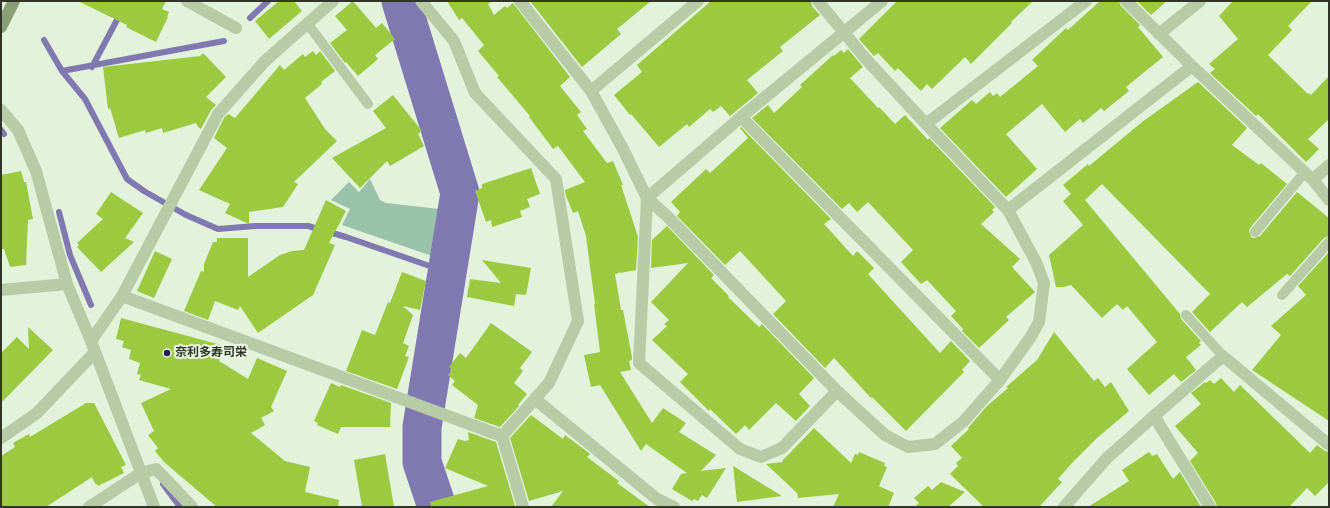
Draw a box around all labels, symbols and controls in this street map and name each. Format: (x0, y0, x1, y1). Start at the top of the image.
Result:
place label: 奈利多寿司栄 (175, 346, 247, 360)
marker: 奈利多寿司栄 (162, 348, 172, 358)

